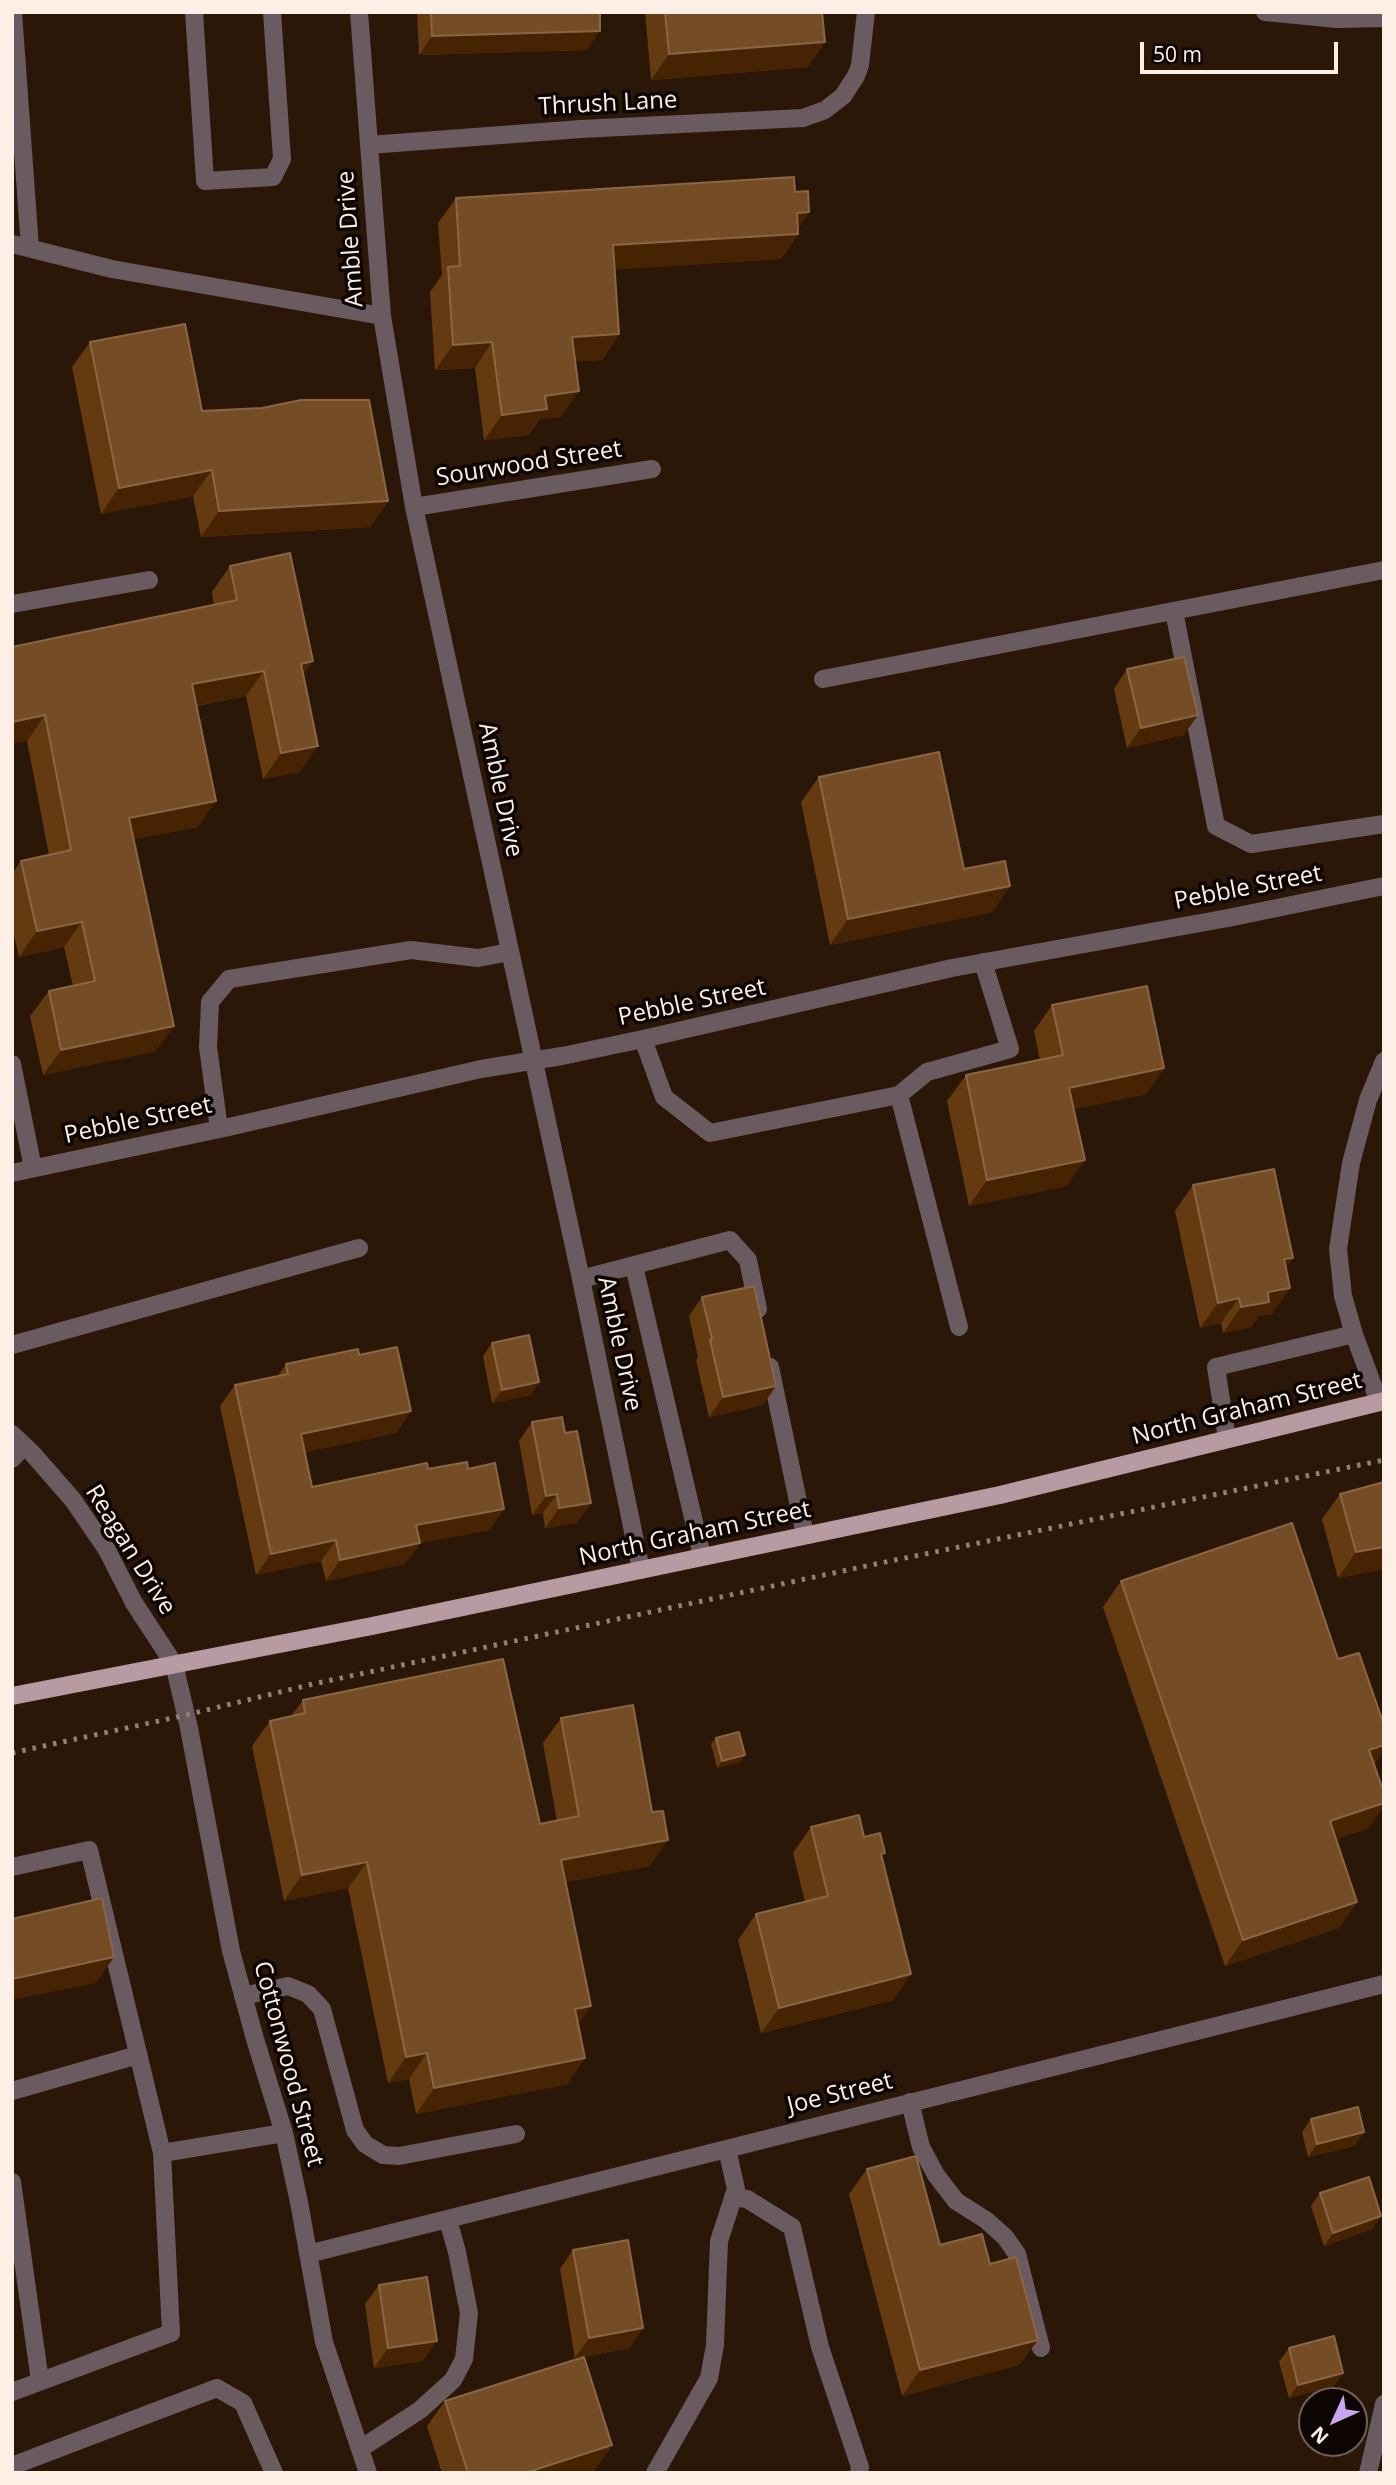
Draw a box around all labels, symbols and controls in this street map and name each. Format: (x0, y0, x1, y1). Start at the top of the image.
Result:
scale bar (1144, 28, 1342, 72)
text: 50 m (1153, 40, 1202, 68)
street label: Thrush Lane (538, 86, 678, 122)
street label: Amble Drive (332, 170, 370, 308)
street label: Sourwood Street (434, 435, 624, 493)
street label: Amble Drive (472, 720, 528, 860)
street label: Pebble Street (1172, 860, 1324, 916)
street label: Pebble Street (616, 973, 768, 1033)
street label: Pebble Street (62, 1091, 214, 1151)
street label: Amble Drive (591, 1274, 647, 1414)
street label: North Graham Street (1129, 1366, 1365, 1452)
street label: Reagan Drive (79, 1480, 181, 1620)
street label: North Graham Street (577, 1495, 813, 1573)
street label: Cottonwood Street (247, 1958, 329, 2170)
street label: Joe Street (784, 2067, 896, 2121)
north arrow (1298, 2387, 1368, 2457)
text: N (1305, 2421, 1334, 2450)

